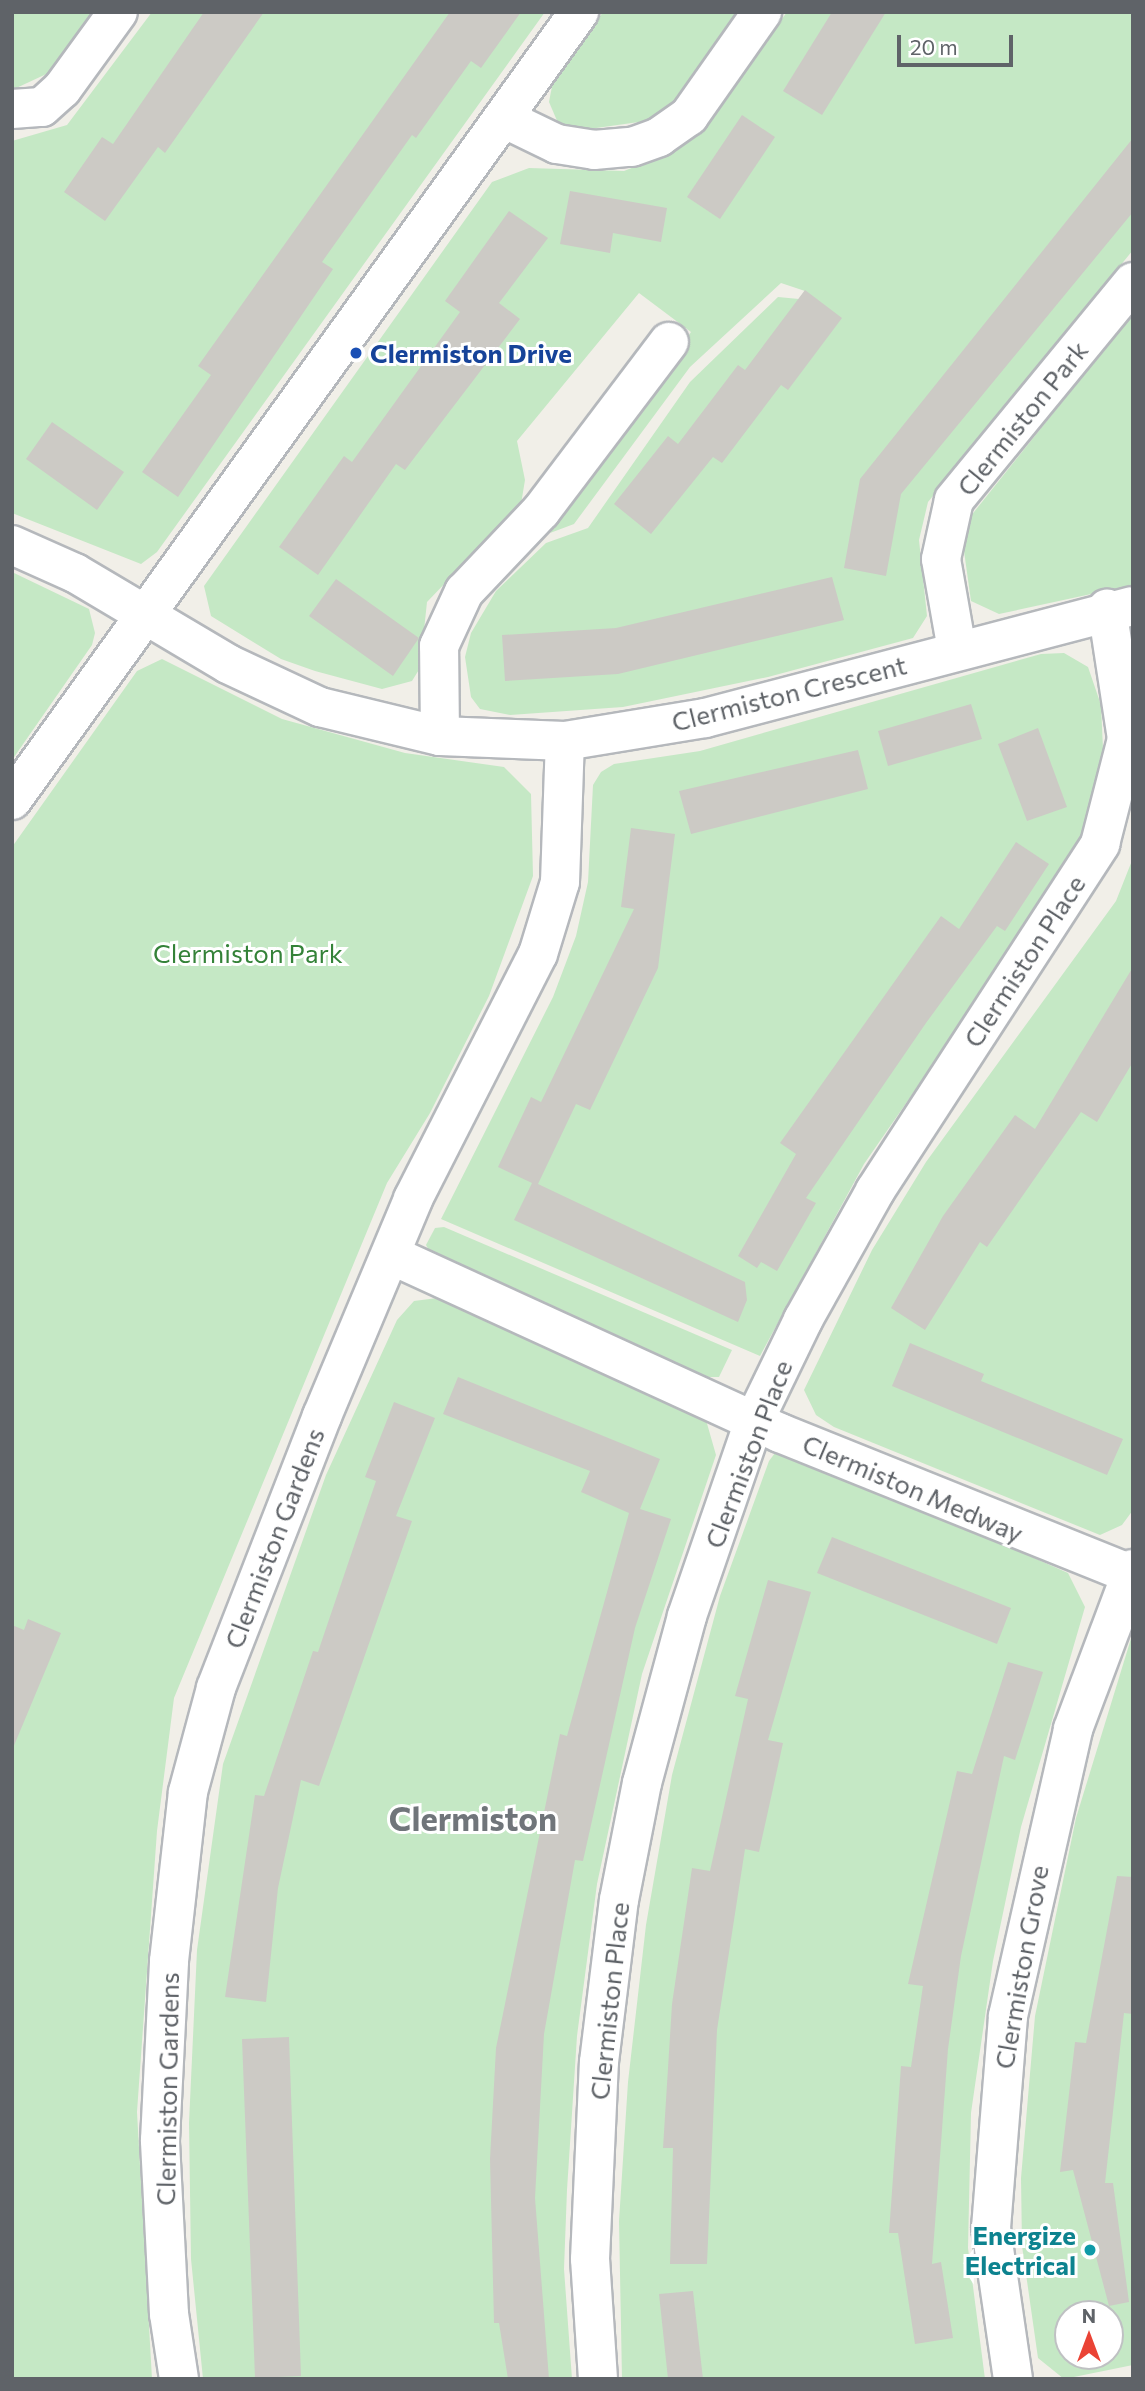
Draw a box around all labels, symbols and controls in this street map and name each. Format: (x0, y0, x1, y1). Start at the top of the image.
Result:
scale bar (900, 21, 1016, 65)
text: 20 m (910, 34, 958, 59)
street label: Clermiston Park (950, 334, 1094, 502)
place label: Clermiston Drive (370, 337, 572, 369)
marker: Clermiston Drive (348, 345, 364, 361)
street label: Clermiston Crescent (668, 649, 910, 737)
street label: Clermiston Place (957, 869, 1091, 1053)
park label: Clermiston Park (153, 937, 343, 969)
street label: Clermiston Place (698, 1356, 798, 1552)
street label: Clermiston Gardens (218, 1423, 330, 1653)
street label: Clermiston Medway (798, 1427, 1028, 1549)
district label: Clermiston (389, 1798, 557, 1838)
street label: Clermiston Grove (988, 1863, 1054, 2071)
street label: Clermiston Place (583, 1901, 635, 2101)
street label: Clermiston Gardens (149, 1972, 185, 2206)
place label: Energize Electrical (965, 2219, 1076, 2280)
marker: Energize Electrical (1082, 2242, 1098, 2258)
north arrow (1054, 2300, 1124, 2370)
text: N (1082, 2304, 1096, 2327)

